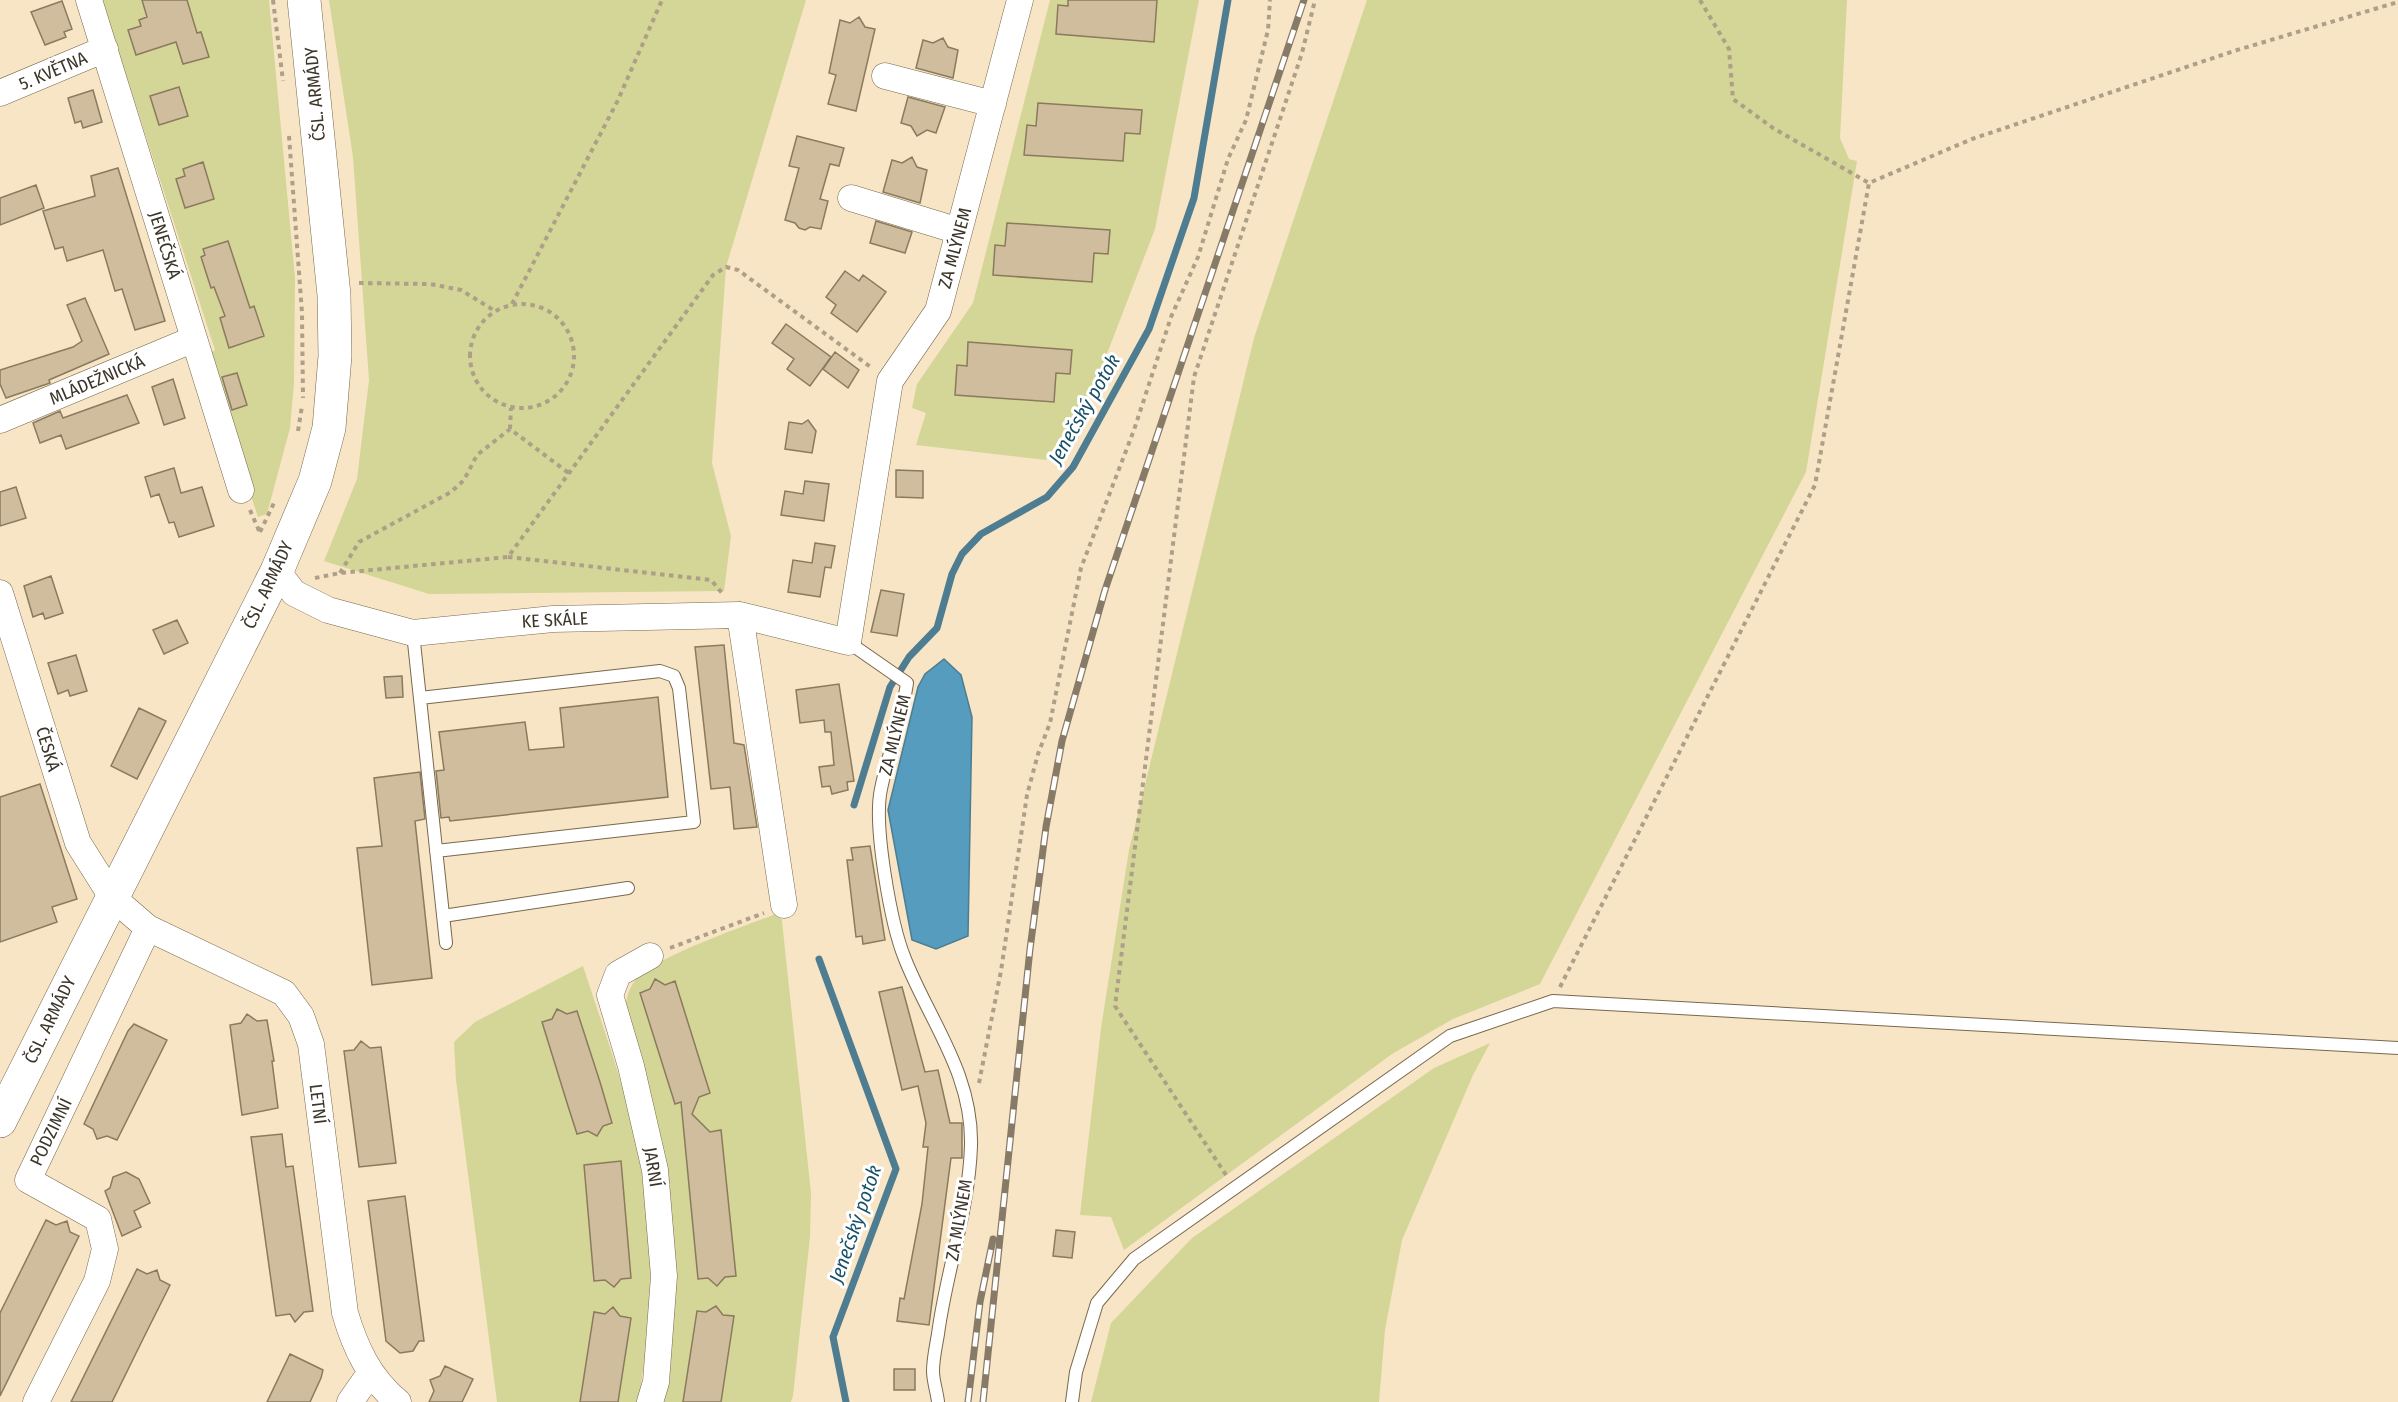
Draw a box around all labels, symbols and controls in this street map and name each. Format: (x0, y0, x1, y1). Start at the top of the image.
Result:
street label: ČSL. ARMÁDY (299, 46, 330, 142)
street label: 5. KVĚTNA (15, 47, 91, 95)
street label: ZA MLÝNEM (933, 205, 976, 291)
street label: JENEČSKÁ (144, 208, 187, 282)
street label: MLÁDEŽNICKÁ (46, 349, 148, 410)
water label: Jenečský potok (1042, 350, 1125, 469)
street label: ČSL. ARMÁDY (237, 537, 298, 632)
street label: KE SKÁLE (521, 606, 589, 633)
street label: ZA MLÝNEM (873, 692, 916, 778)
street label: ČESKÁ (31, 724, 66, 774)
street label: ČSL. ARMÁDY (19, 972, 81, 1067)
street label: LETNÍ (305, 1082, 332, 1126)
street label: PODZIMNÍ (24, 1094, 77, 1169)
street label: JARNÍ (639, 1145, 668, 1189)
water label: Jenečský potok (823, 1162, 886, 1287)
street label: ZA MLÝNEM (940, 1177, 977, 1263)

